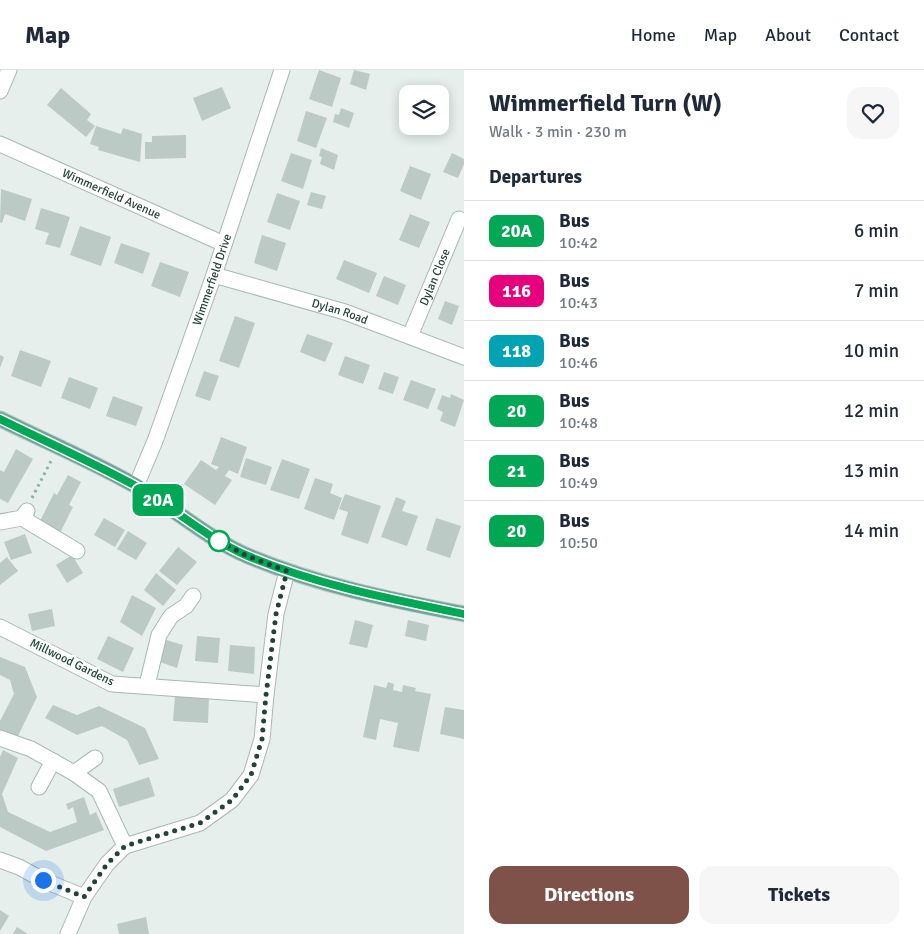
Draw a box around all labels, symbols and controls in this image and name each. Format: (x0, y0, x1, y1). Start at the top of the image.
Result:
text: Map (25, 20, 70, 50)
text: Home (631, 24, 676, 46)
text: Map (704, 24, 737, 46)
text: About (765, 24, 811, 46)
text: Contact (839, 24, 899, 46)
map controls (399, 85, 449, 135)
button: layers (399, 85, 449, 135)
button: heart (847, 87, 899, 139)
text: Wimmerfield Turn (W) (489, 88, 722, 118)
text: Walk · 3 min · 230 m (489, 122, 627, 142)
text: Departures (489, 165, 582, 189)
street label: Wimmerfield Avenue (60, 166, 163, 223)
text: Bus (559, 209, 590, 233)
text: 6 min (854, 219, 899, 243)
text: 20A (501, 220, 532, 242)
street label: Wimmerfield Drive (190, 232, 235, 328)
text: 10:42 (559, 233, 598, 253)
street label: Dylan Close (417, 246, 454, 308)
text: Bus (559, 269, 590, 293)
text: 7 min (854, 279, 899, 303)
text: 116 (502, 280, 531, 302)
text: 10:43 (559, 293, 598, 313)
street label: Dylan Road (310, 296, 370, 328)
text: Bus (559, 329, 590, 353)
text: 10 min (844, 339, 899, 363)
text: 118 (502, 340, 531, 362)
text: 10:46 (559, 353, 598, 373)
text: Bus (559, 389, 590, 413)
text: 12 min (844, 399, 899, 423)
text: 20 (507, 400, 526, 422)
text: 10:48 (559, 413, 598, 433)
text: Bus (559, 449, 590, 473)
text: 13 min (844, 459, 899, 483)
text: 21 (507, 460, 526, 482)
text: 10:49 (559, 473, 598, 493)
line badge: 20A (129, 484, 187, 516)
text: 20A (143, 489, 173, 511)
text: Bus (559, 509, 590, 533)
text: 14 min (844, 519, 899, 543)
text: 20 (507, 520, 526, 542)
unlabelled marker (208, 530, 230, 552)
text: 10:50 (559, 533, 598, 553)
street label: Millwood Gardens (27, 636, 116, 689)
button: Directions (489, 866, 689, 924)
button: Tickets (699, 866, 899, 924)
your location (31, 868, 56, 893)

